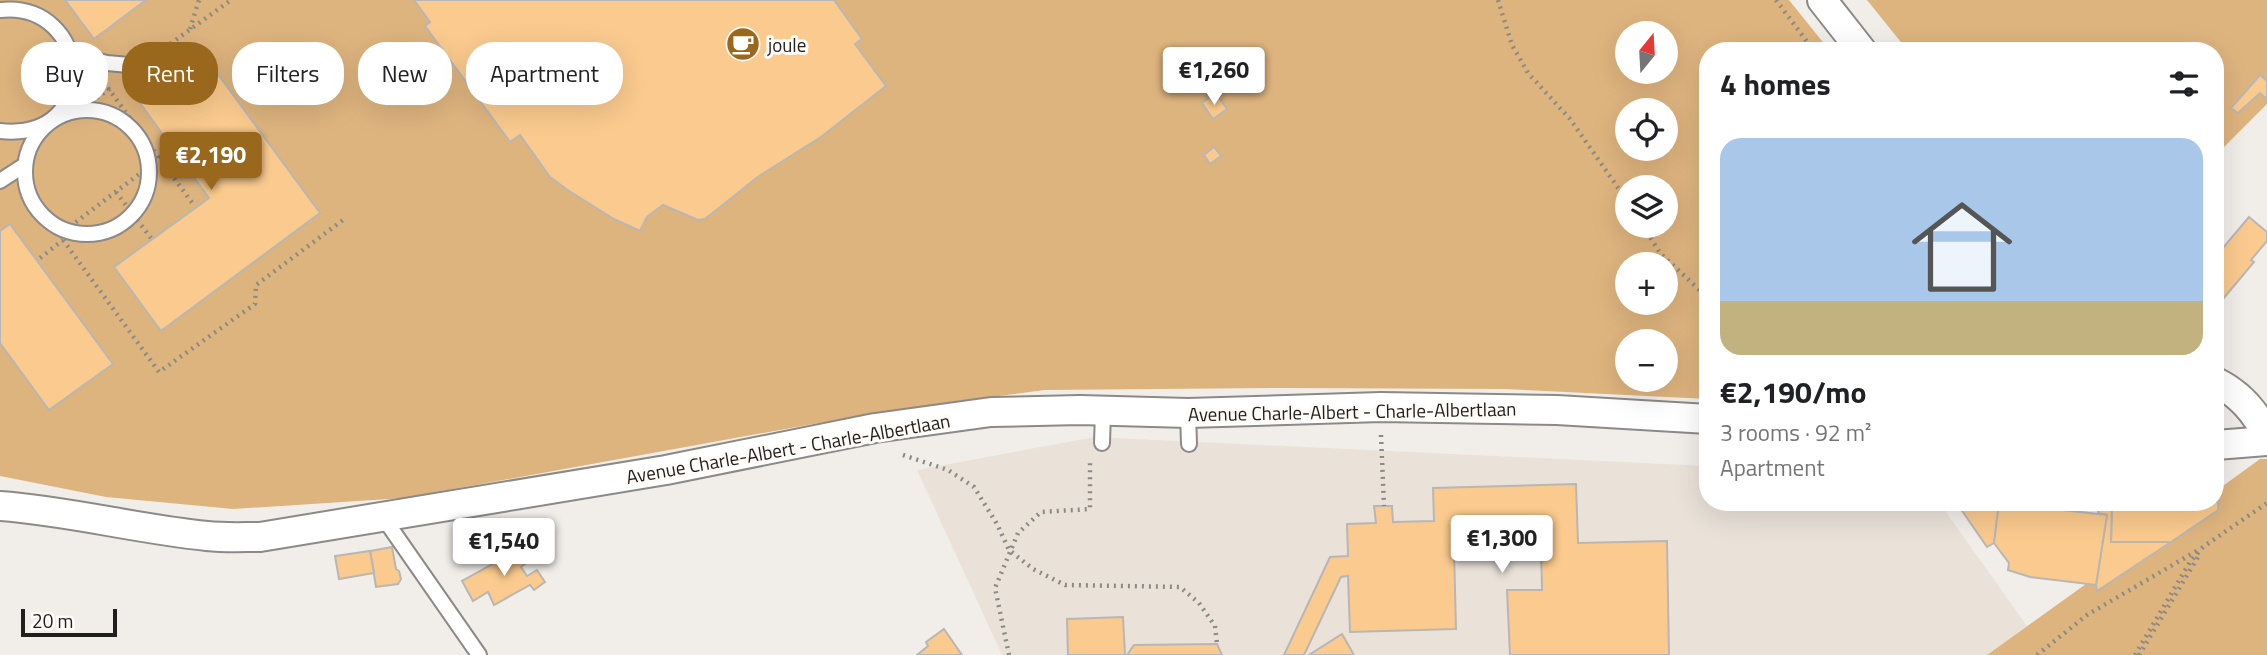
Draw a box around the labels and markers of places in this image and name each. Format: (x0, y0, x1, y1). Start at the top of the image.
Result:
cafe icon: joule (724, 25, 762, 63)
place label: joule (767, 30, 806, 59)
pin: €1,260 (1157, 48, 1271, 107)
pin: €2,190 (154, 132, 268, 192)
pin: €1,300 (1445, 516, 1559, 575)
pin: €1,540 (447, 518, 561, 578)

